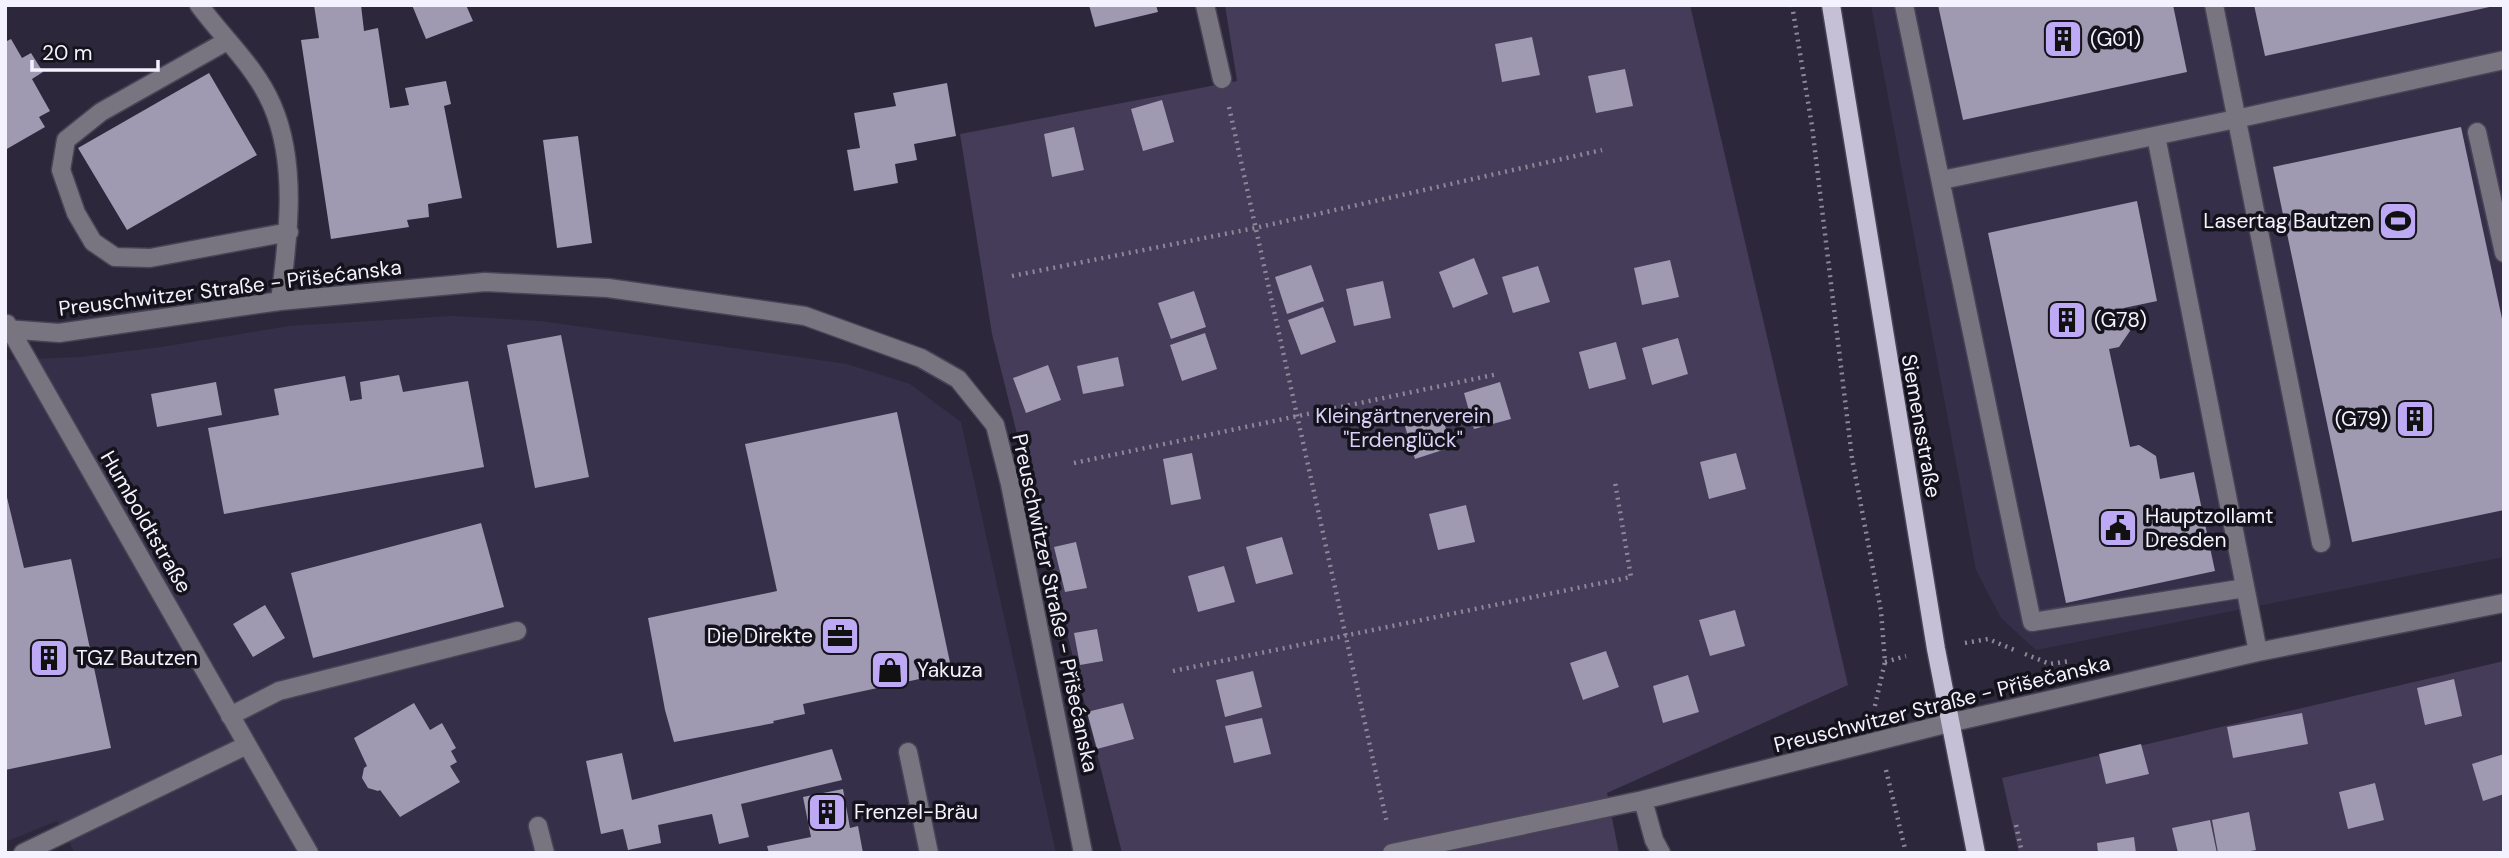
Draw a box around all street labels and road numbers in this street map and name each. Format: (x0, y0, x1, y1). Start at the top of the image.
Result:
street label: Preuschwitzer Straße - Přišećanska (57, 253, 403, 323)
street label: Siemensstraße (1895, 352, 1947, 500)
street label: Preuschwitzer Straße - Přišećanska (1005, 431, 1105, 775)
street label: Humboldtstraße (94, 446, 198, 598)
street label: Preuschwitzer Straße - Přišečanska (1771, 649, 2113, 759)

